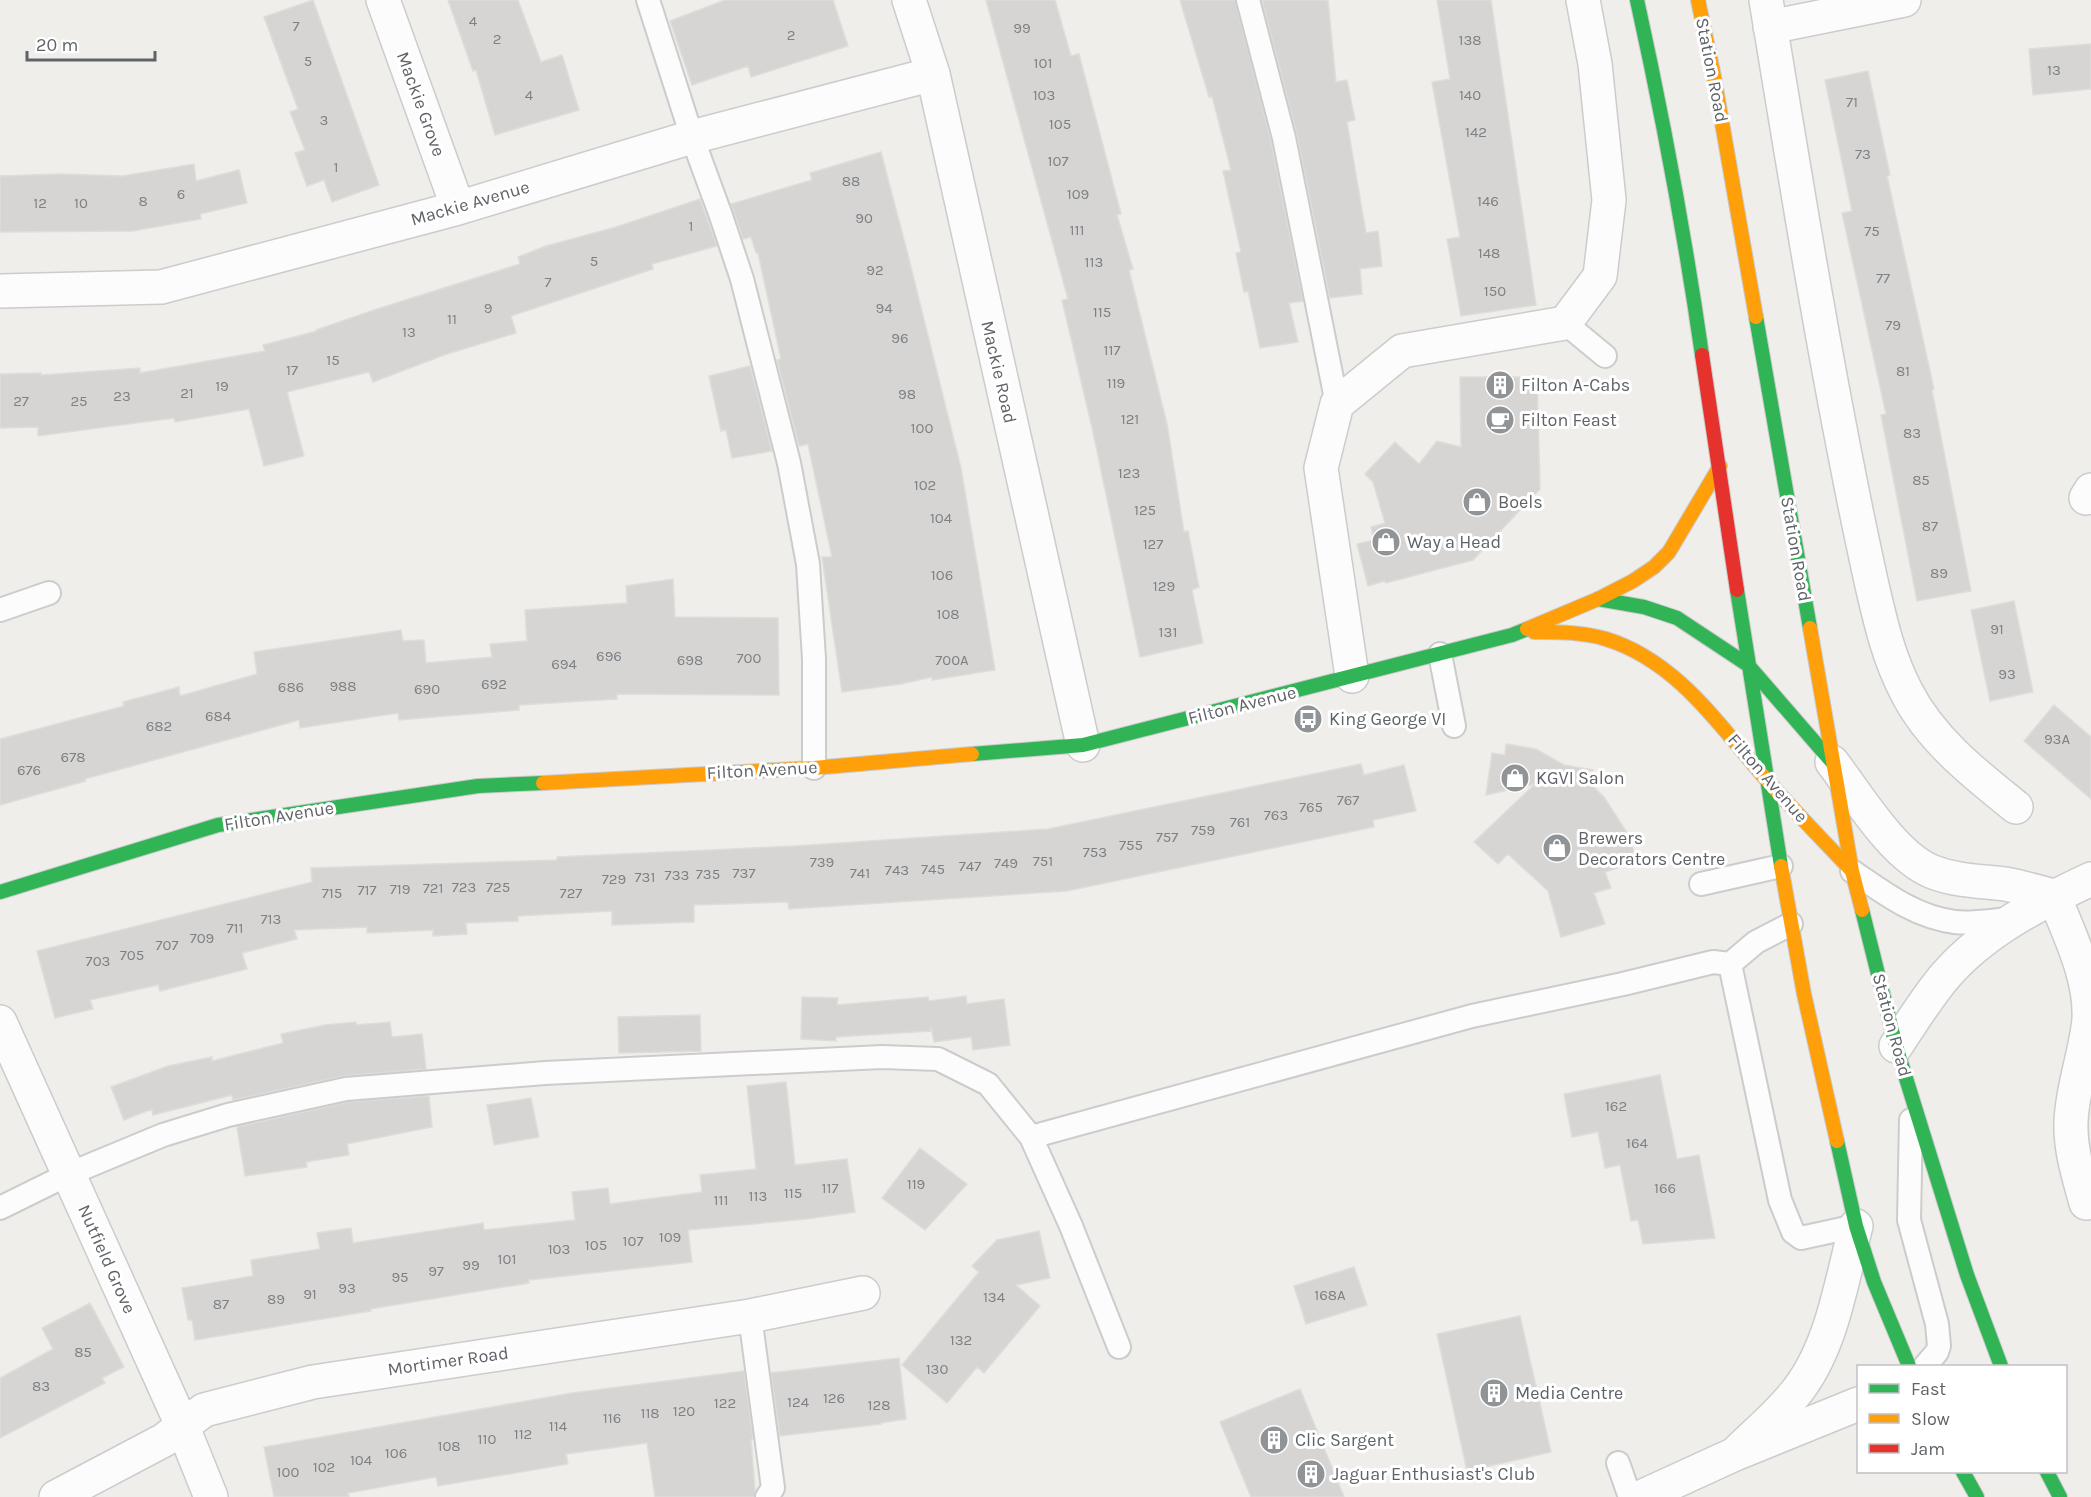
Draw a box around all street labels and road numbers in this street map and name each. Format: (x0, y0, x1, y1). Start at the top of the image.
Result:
street label: Station Road (1691, 16, 1733, 124)
street label: Mackie Grove (392, 49, 450, 159)
street label: Mackie Avenue (408, 176, 532, 230)
street label: Mackie Road (976, 318, 1022, 426)
street label: Station Road (1776, 495, 1816, 603)
street label: Filton Avenue (1186, 681, 1298, 729)
street label: Filton Avenue (1723, 729, 1813, 827)
street label: Filton Avenue (706, 756, 818, 784)
street label: Filton Avenue (223, 796, 335, 836)
street label: Station Road (1868, 971, 1916, 1079)
street label: Nutfield Grove (73, 1201, 141, 1317)
street label: Mortimer Road (386, 1342, 510, 1380)

